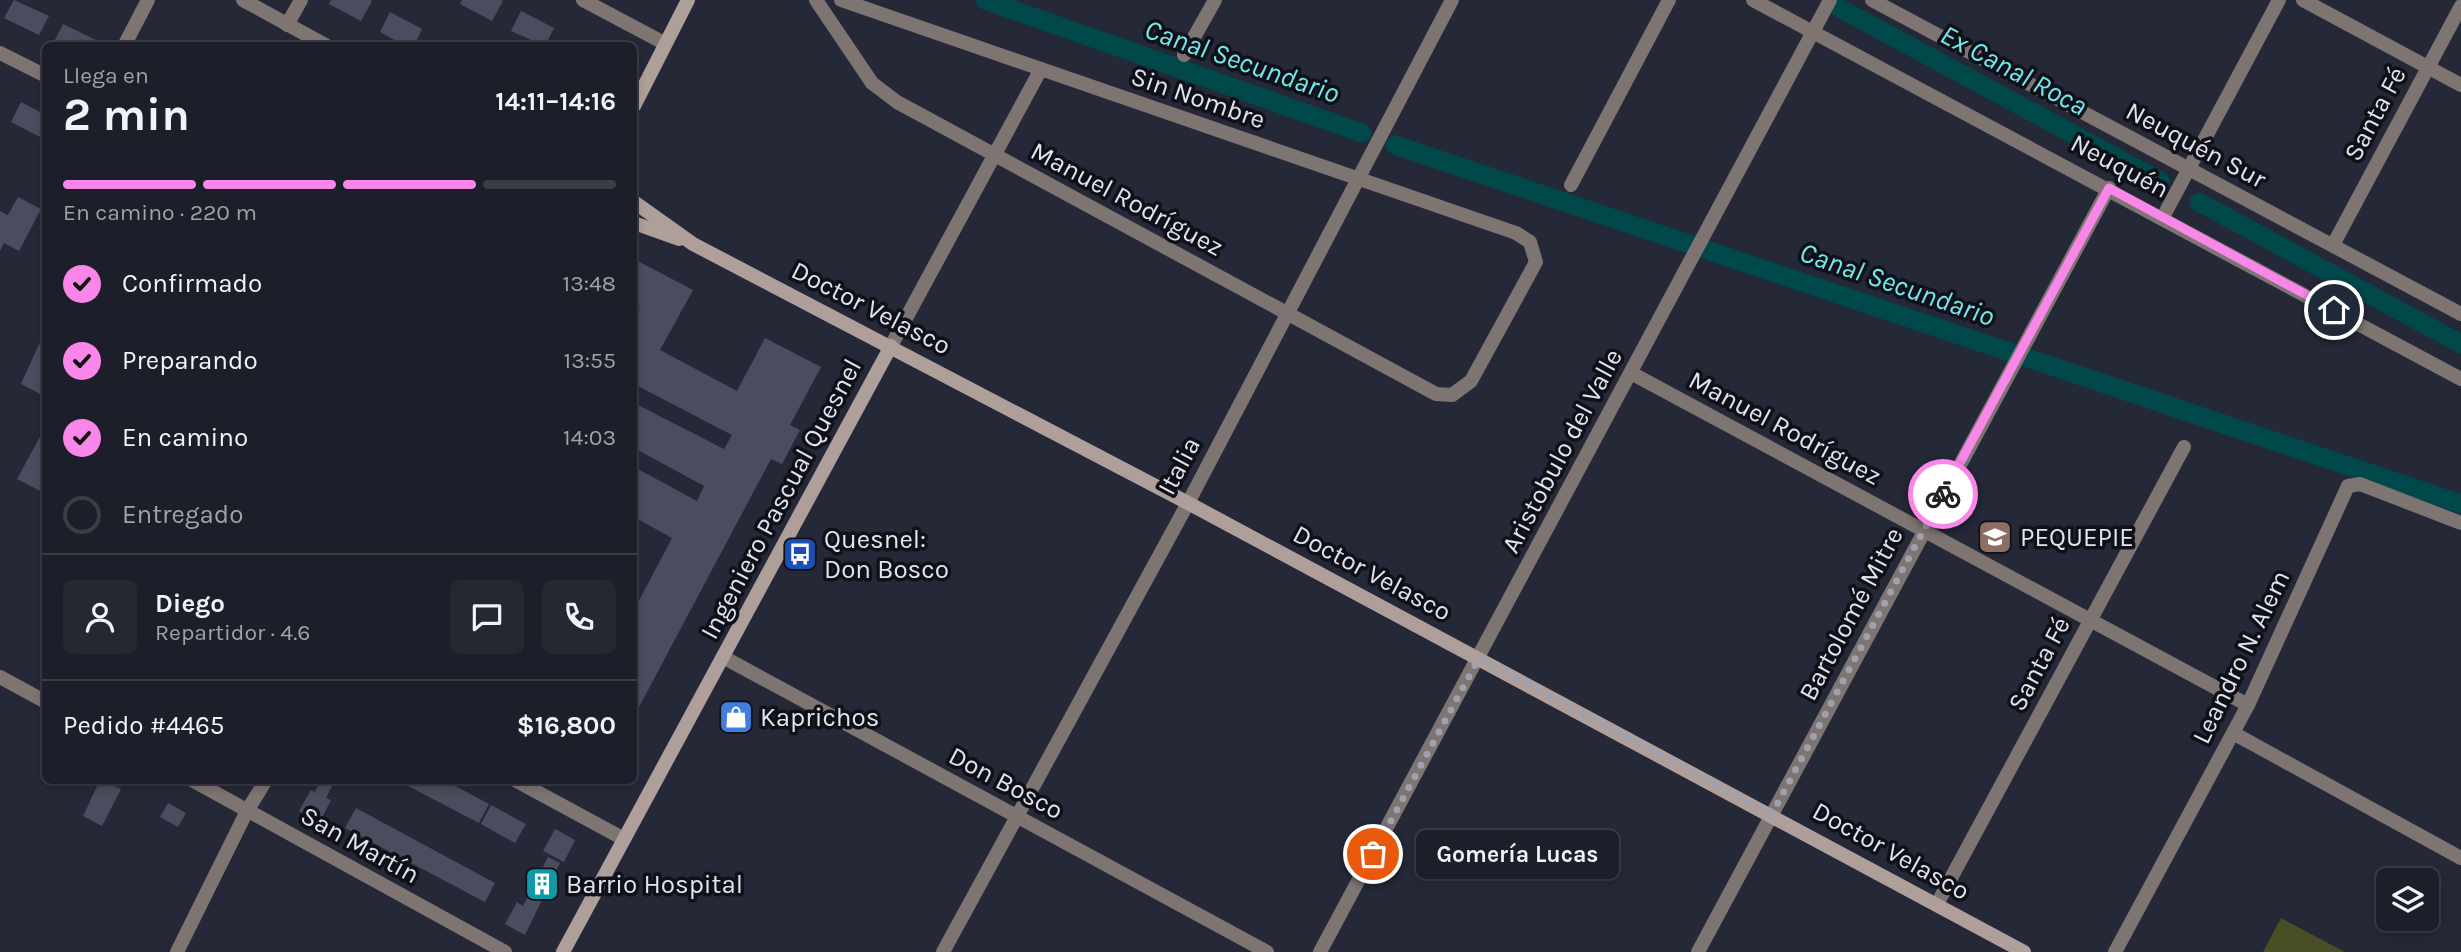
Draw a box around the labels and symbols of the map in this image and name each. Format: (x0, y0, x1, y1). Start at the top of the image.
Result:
water label: Canal Secundario (1140, 12, 1344, 110)
water label: Ex Canal Roca (1935, 18, 2093, 122)
street label: Sin Nombre (1127, 61, 1269, 135)
street label: Santa Fé (2337, 62, 2413, 166)
street label: Neuquén Sur (2121, 95, 2271, 195)
street label: Neuquén (2066, 127, 2174, 205)
street label: Manuel Rodríguez (1026, 135, 1228, 263)
water label: Canal Secundario (1795, 235, 1999, 333)
street label: Doctor Velasco (786, 255, 956, 361)
pin (2304, 280, 2364, 340)
street label: Aristobulo del Valle (1495, 344, 1629, 558)
street label: Ingeniero Pascual Quesnel (694, 354, 868, 644)
street label: Manuel Rodríguez (1684, 364, 1886, 492)
street label: Italia (1151, 432, 1207, 500)
courier (1908, 459, 1978, 529)
street label: Doctor Velasco (1288, 518, 1456, 628)
school or university icon: PEQUEPIE (1976, 518, 2014, 556)
street label: Bartolomé Mitre (1792, 522, 1910, 706)
place label: PEQUEPIE (2020, 522, 2134, 553)
place label: Quesnel: Don Bosco (824, 524, 949, 585)
bus stop icon: Quesnel: Don Bosco (781, 535, 819, 573)
street label: Leandro N. Alem (2186, 565, 2296, 749)
street label: Santa Fé (2001, 612, 2077, 716)
shop icon: Kaprichos (717, 698, 755, 736)
place label: Kaprichos (760, 702, 879, 733)
street label: Don Bosco (944, 740, 1068, 826)
street label: Doctor Velasco (1807, 795, 1975, 907)
street label: San Martín (295, 800, 425, 890)
pin (1343, 824, 1403, 884)
callout: Gomería Lucas (1415, 830, 1618, 878)
building icon: Barrio Hospital (523, 865, 561, 903)
place label: Barrio Hospital (566, 869, 743, 900)

